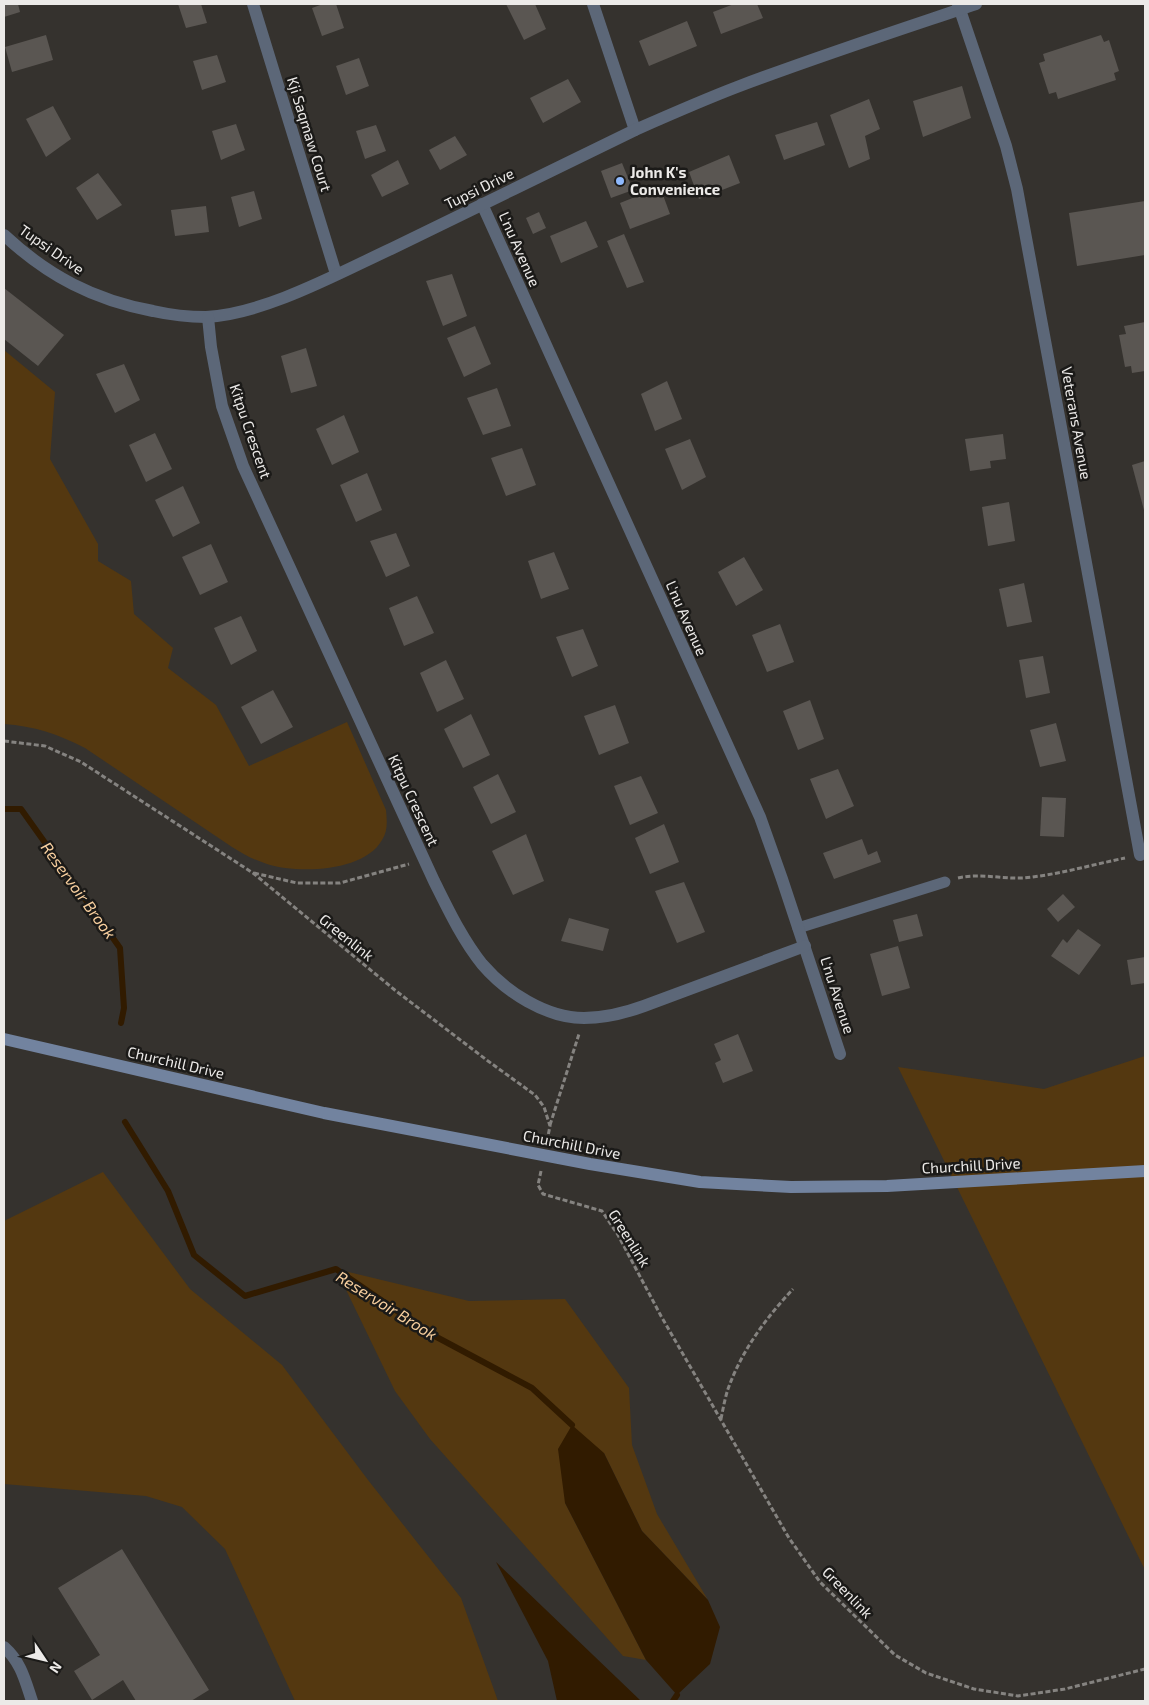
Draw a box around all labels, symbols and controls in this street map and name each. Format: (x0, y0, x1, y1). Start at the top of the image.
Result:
street label: Kji Saqmaw Court (283, 74, 336, 194)
street label: Tupsi Drive (441, 163, 517, 213)
place label: John K's Convenience (630, 163, 720, 198)
marker: John K's Convenience (614, 175, 626, 187)
street label: L'nu Avenue (495, 209, 545, 289)
street label: Tupsi Drive (16, 220, 88, 278)
street label: Veterans Avenue (1058, 365, 1096, 481)
street label: Kitpu Crescent (226, 381, 276, 481)
street label: L'nu Avenue (662, 578, 712, 658)
street label: Kitpu Crescent (385, 751, 443, 849)
water label: Reservoir Brook (38, 838, 120, 942)
street label: Greenlink (316, 910, 378, 965)
street label: L'nu Avenue (817, 954, 859, 1036)
street label: Churchill Drive (126, 1042, 226, 1082)
street label: Churchill Drive (522, 1126, 622, 1162)
street label: Churchill Drive (921, 1153, 1021, 1177)
street label: Greenlink (605, 1206, 655, 1270)
water label: Reservoir Brook (333, 1266, 441, 1344)
street label: Greenlink (819, 1563, 877, 1622)
north arrow (20, 1635, 70, 1685)
text: N (46, 1659, 66, 1677)

